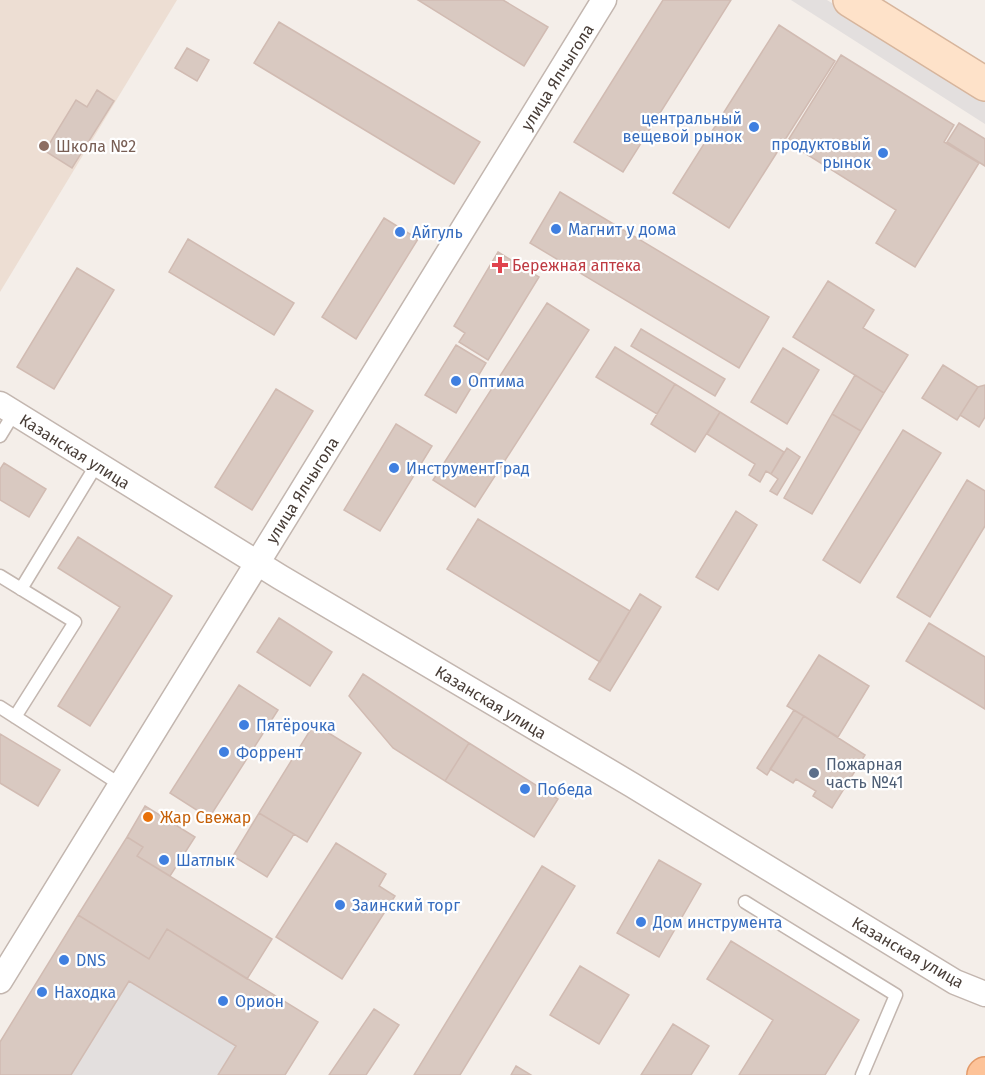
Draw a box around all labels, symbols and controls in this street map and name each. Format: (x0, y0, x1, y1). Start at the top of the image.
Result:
street label: улица Ялчыгола (517, 21, 598, 134)
place label: центральный вещевой рынок (622, 109, 743, 146)
marker: центральный вещевой рынок (747, 120, 761, 134)
place label: продуктовый рынок (771, 135, 872, 172)
place label: Школа №2 (56, 137, 136, 156)
marker: Школа №2 (37, 139, 51, 153)
marker: продуктовый рынок (876, 146, 890, 160)
place label: Магнит у дома (568, 220, 676, 239)
marker: Магнит у дома (549, 222, 563, 236)
place label: Айгуль (412, 223, 463, 242)
marker: Айгуль (393, 225, 407, 239)
place label: Бережная аптека (512, 256, 641, 275)
marker: Бережная аптека (493, 258, 507, 272)
place label: Оптима (468, 372, 525, 391)
marker: Оптима (449, 374, 463, 388)
street label: Казанская улица (16, 410, 133, 493)
street label: улица Ялчыгола (262, 434, 343, 547)
place label: ИнструментГрад (406, 459, 530, 478)
marker: ИнструментГрад (387, 461, 401, 475)
street label: Казанская улица (432, 662, 550, 743)
place label: Пятёрочка (256, 716, 336, 735)
marker: Пятёрочка (237, 718, 251, 732)
place label: Форрент (236, 743, 304, 762)
marker: Форрент (217, 745, 231, 759)
place label: Пожарная часть №41 (826, 755, 903, 792)
marker: Пожарная часть №41 (807, 766, 821, 780)
place label: Победа (537, 780, 593, 799)
marker: Победа (518, 782, 532, 796)
place label: Жар Свежар (160, 808, 251, 827)
marker: Жар Свежар (141, 810, 155, 824)
place label: Шатлык (176, 851, 236, 870)
marker: Шатлык (157, 853, 171, 867)
place label: Заинский торг (352, 896, 460, 915)
marker: Заинский торг (333, 898, 347, 912)
place label: Дом инструмента (652, 913, 783, 932)
street label: Казанская улица (848, 913, 967, 992)
marker: Дом инструмента (634, 915, 648, 929)
place label: DNS (76, 951, 106, 970)
marker: DNS (57, 953, 71, 967)
place label: Находка (54, 983, 116, 1002)
marker: Находка (35, 985, 49, 999)
place label: Орион (235, 992, 284, 1011)
marker: Орион (216, 994, 230, 1008)

